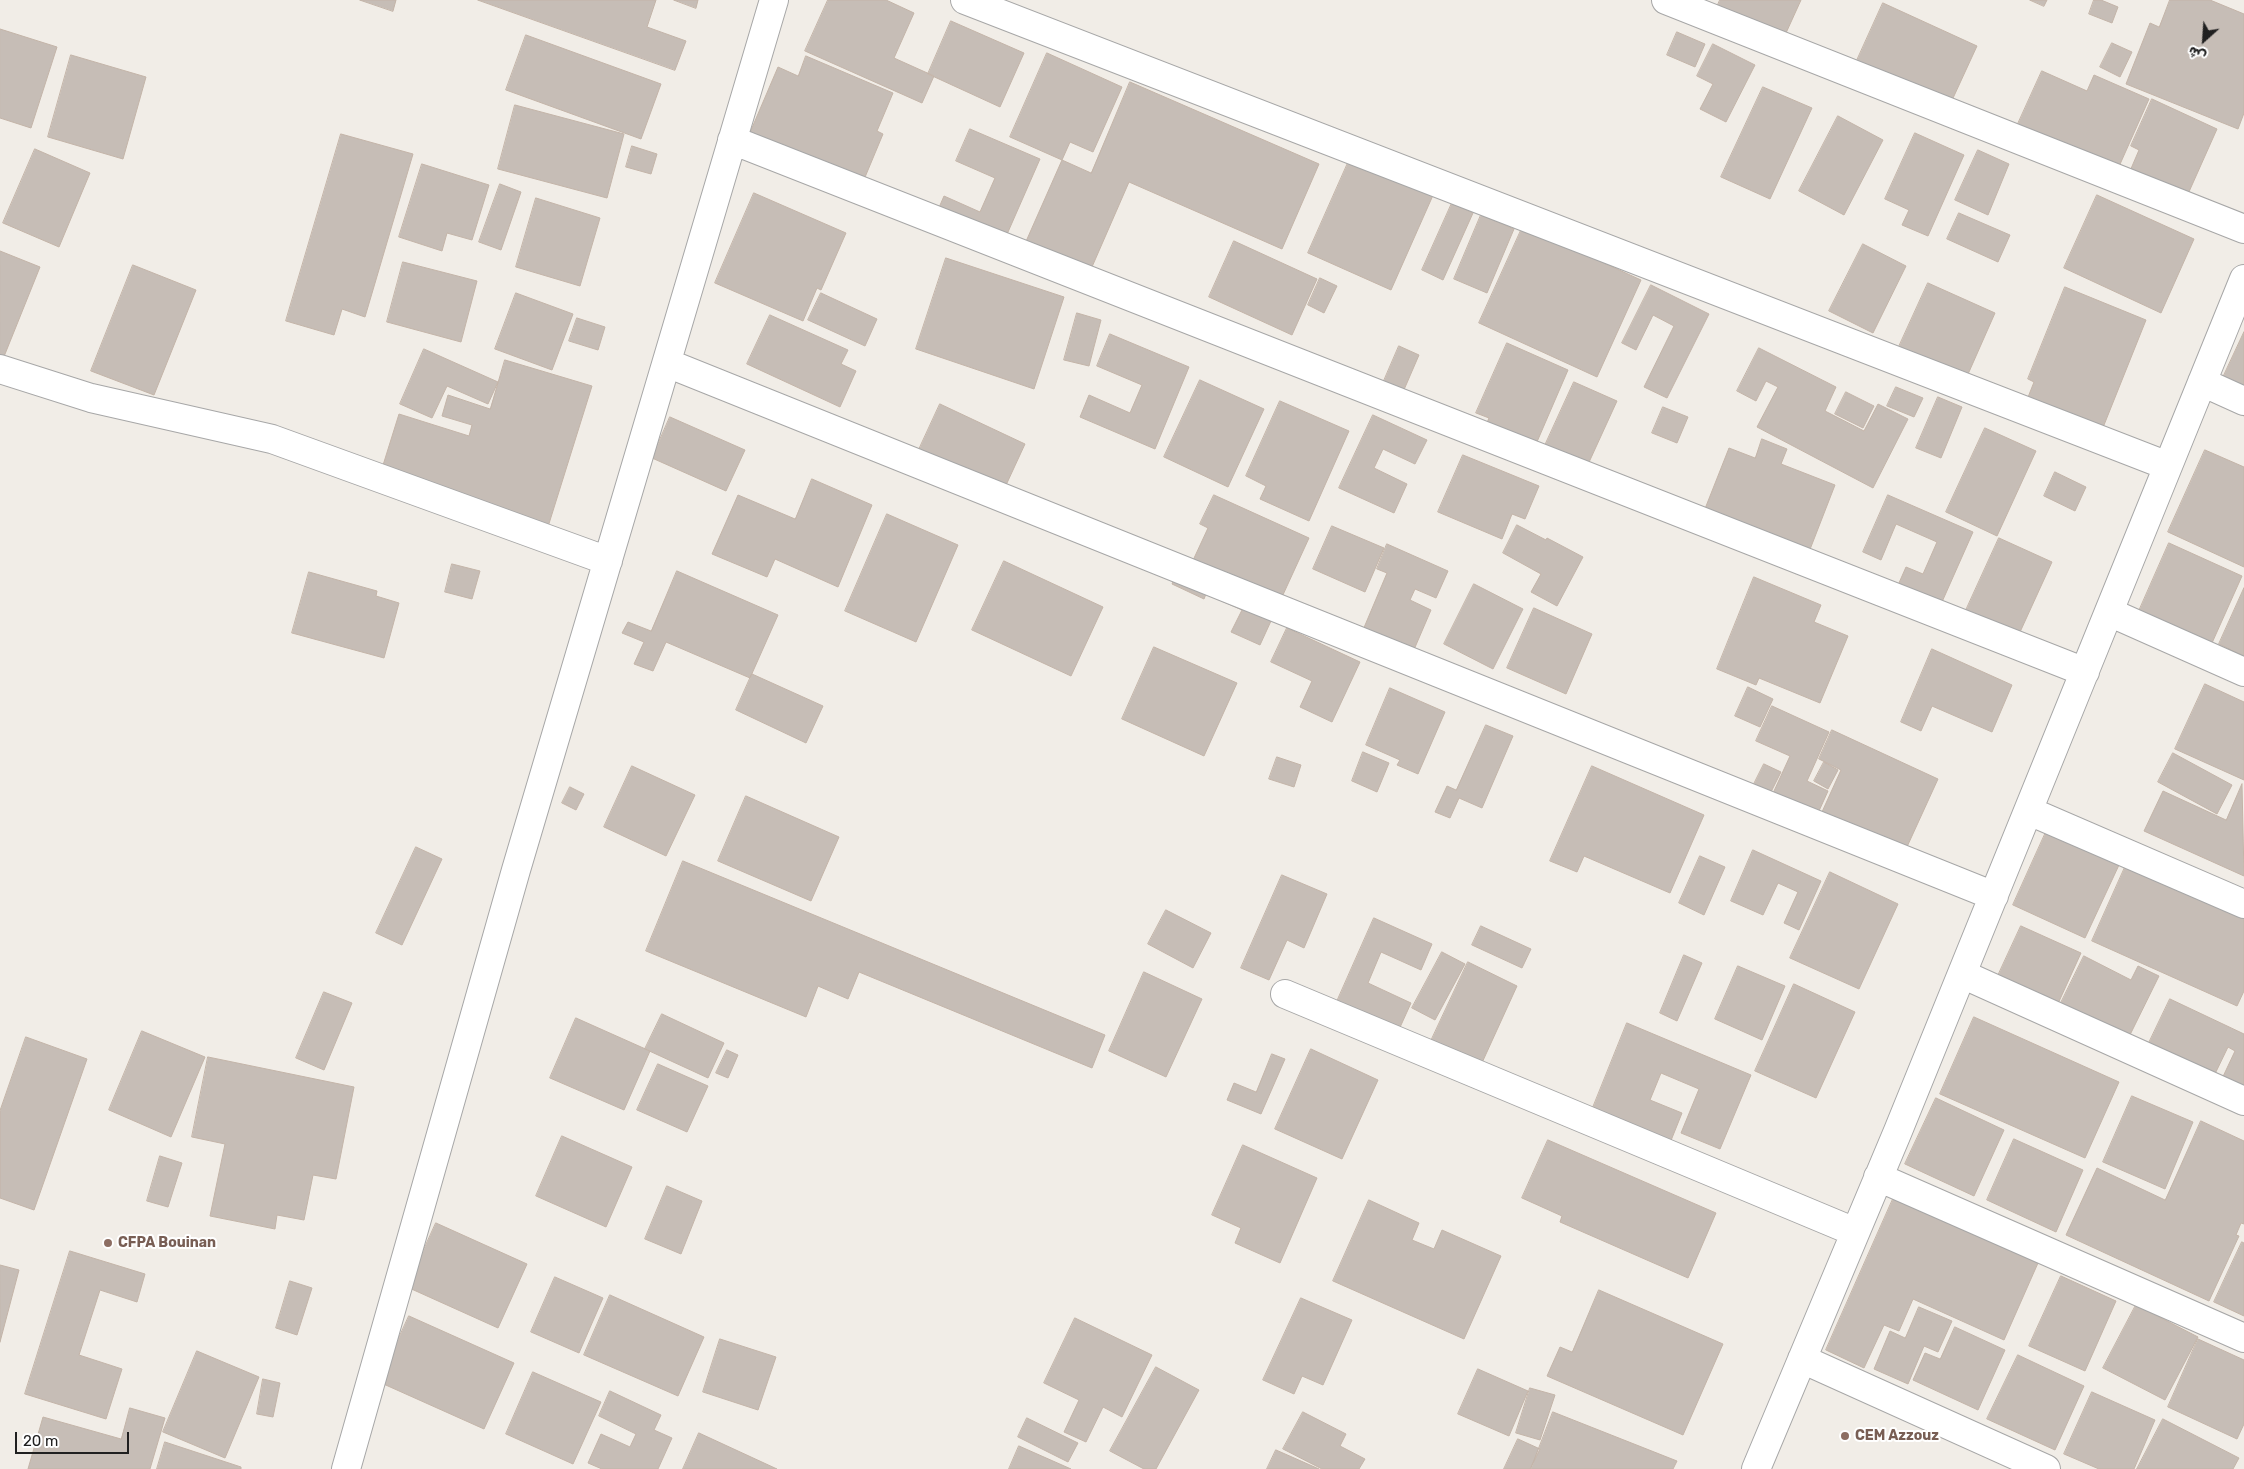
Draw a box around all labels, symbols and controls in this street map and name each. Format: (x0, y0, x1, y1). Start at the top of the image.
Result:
north arrow (2179, 15, 2229, 65)
text: ش (2186, 42, 2209, 65)
place label: CFPA Bouinan (118, 1235, 216, 1251)
marker: CFPA Bouinan (102, 1237, 114, 1249)
scale bar (18, 1422, 131, 1454)
place label: CEM Azzouz (1855, 1428, 1939, 1444)
marker: CEM Azzouz (1839, 1430, 1851, 1442)
text: 20 m (23, 1432, 58, 1450)

